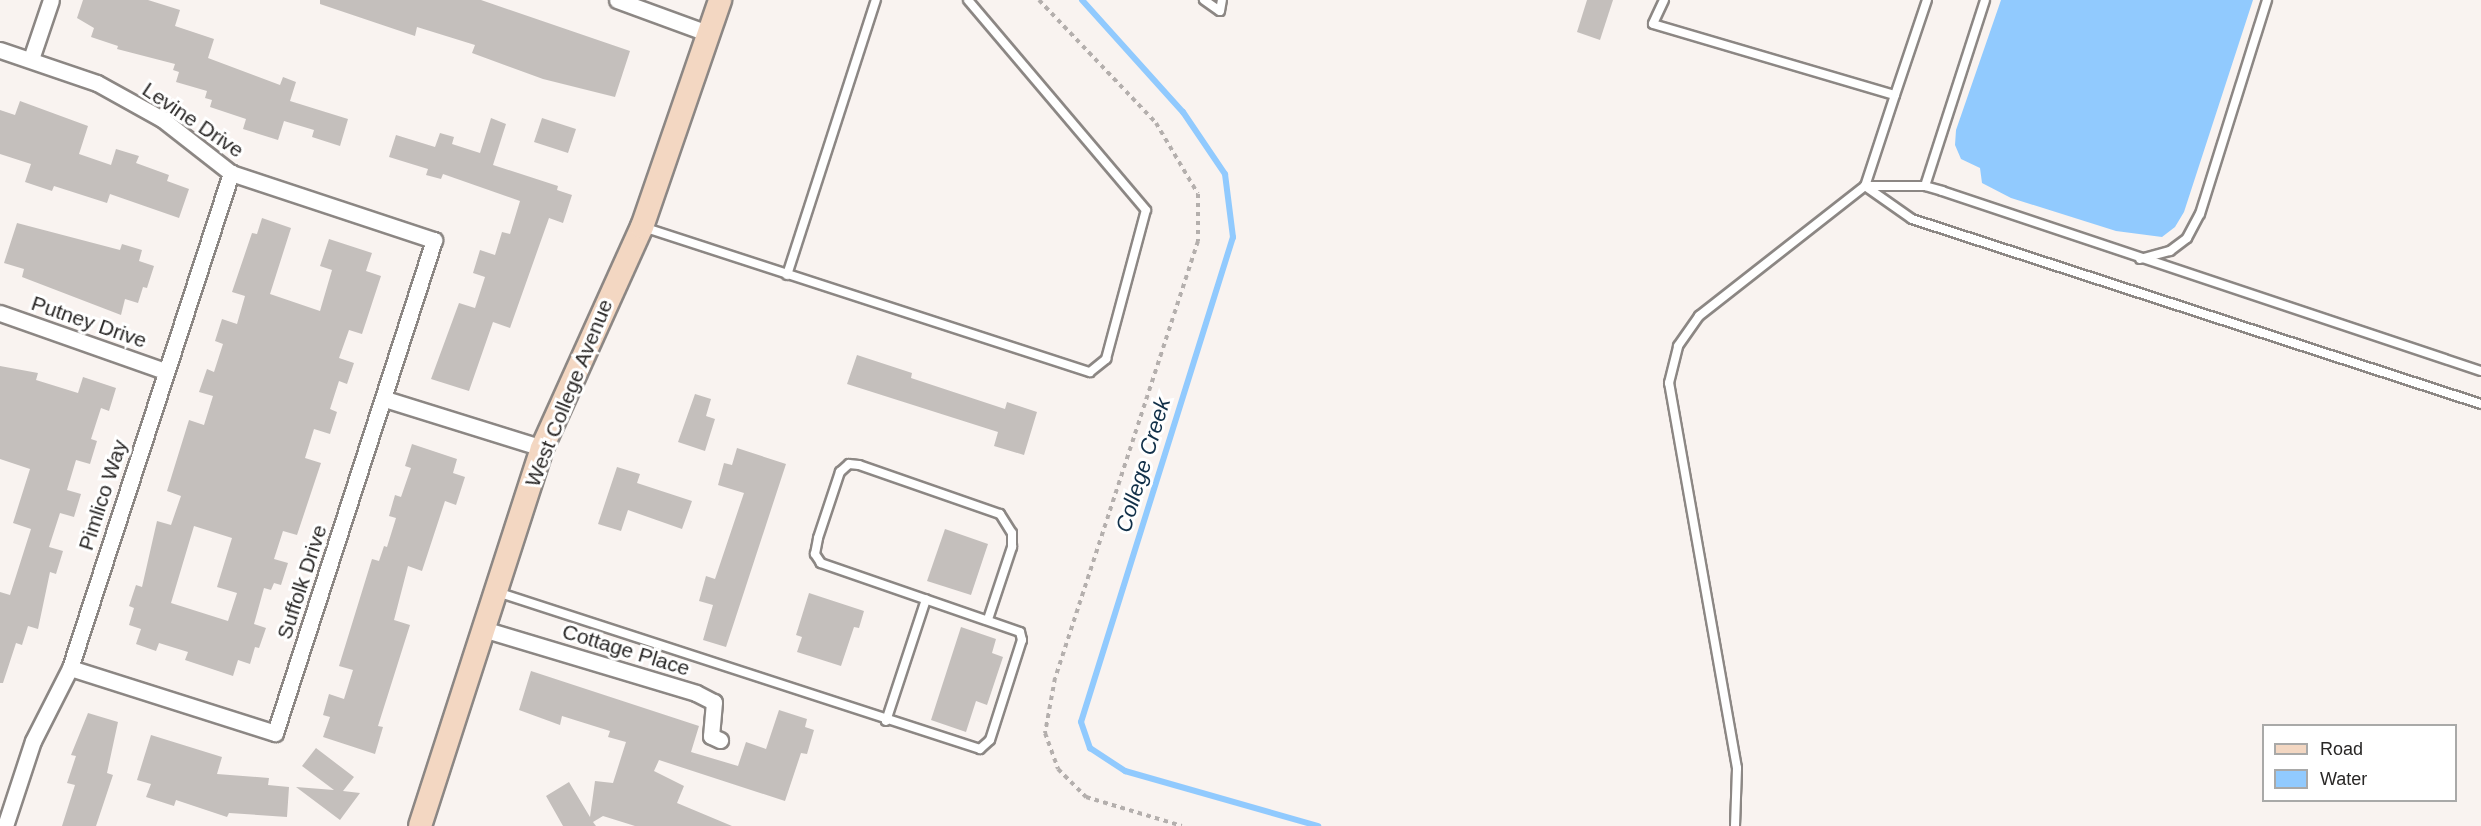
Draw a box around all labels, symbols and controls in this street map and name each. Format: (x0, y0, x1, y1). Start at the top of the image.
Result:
street label: Levine Drive (138, 77, 248, 163)
street label: Putney Drive (28, 291, 150, 353)
street label: West College Avenue (520, 295, 618, 491)
water label: College Creek (1110, 394, 1176, 536)
street label: Pimlico Way (73, 437, 133, 553)
street label: Suffolk Drive (272, 522, 332, 642)
street label: Cottage Place (559, 619, 693, 681)
legend (2262, 724, 2457, 802)
text: Road (2320, 739, 2363, 759)
text: Water (2320, 769, 2367, 789)

